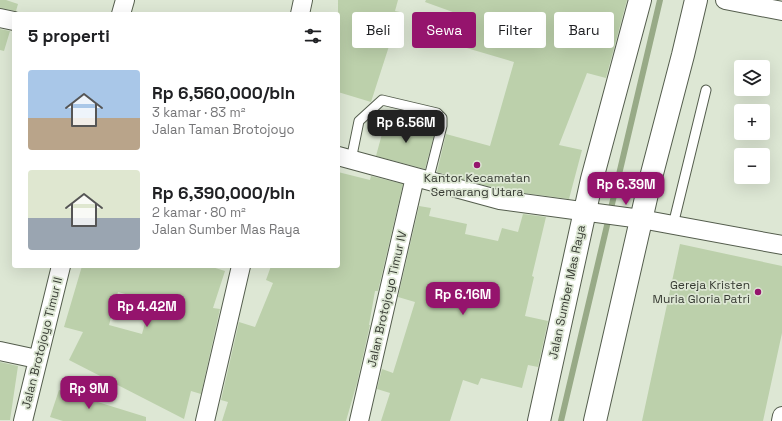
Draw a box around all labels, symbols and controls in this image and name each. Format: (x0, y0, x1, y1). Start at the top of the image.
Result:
chip: Beli (352, 12, 404, 48)
chip: Sewa (412, 12, 476, 48)
chip: Filter (484, 12, 546, 48)
chip: Baru (554, 12, 614, 48)
text: 5 properti (28, 25, 110, 47)
icon: filters (302, 25, 324, 47)
map controls (734, 60, 770, 184)
button: layers (734, 60, 770, 96)
text: Rp 6,560,000/bln (152, 82, 295, 104)
icon: home (60, 86, 108, 134)
text: 3 kamar · 83 m² (152, 104, 245, 121)
button: + (734, 104, 770, 140)
pin: Rp 6.56M (365, 110, 447, 144)
text: Rp 6.56M (377, 114, 436, 131)
text: Jalan Taman Brotojoyo (152, 121, 295, 138)
button: − (734, 148, 770, 184)
marker: Kantor Kecamatan Semarang Utara (472, 160, 482, 170)
place label: Kantor Kecamatan Semarang Utara (424, 170, 530, 200)
pin: Rp 6.39M (585, 172, 667, 206)
text: Rp 6.39M (596, 176, 656, 193)
text: Rp 6,390,000/bln (152, 182, 295, 204)
icon: home (60, 186, 108, 234)
text: 2 kamar · 80 m² (152, 204, 246, 221)
text: Jalan Sumber Mas Raya (152, 221, 300, 238)
street label: Jalan Sumber Mas Raya (545, 223, 589, 361)
street label: Jalan Brotojoyo Timur IV (364, 229, 411, 369)
street label: Jalan Brotojoyo Timur II (18, 276, 66, 410)
place label: Gereja Kristen Muria Gloria Patri (653, 277, 750, 307)
pin: Rp 6.16M (422, 282, 504, 316)
text: Rp 6.16M (435, 286, 491, 303)
marker: Gereja Kristen Muria Gloria Patri (753, 287, 763, 297)
pin: Rp 4.42M (106, 294, 188, 328)
text: Rp 4.42M (117, 298, 177, 315)
pin: Rp 9M (61, 376, 117, 410)
text: Rp 9M (69, 380, 109, 397)

